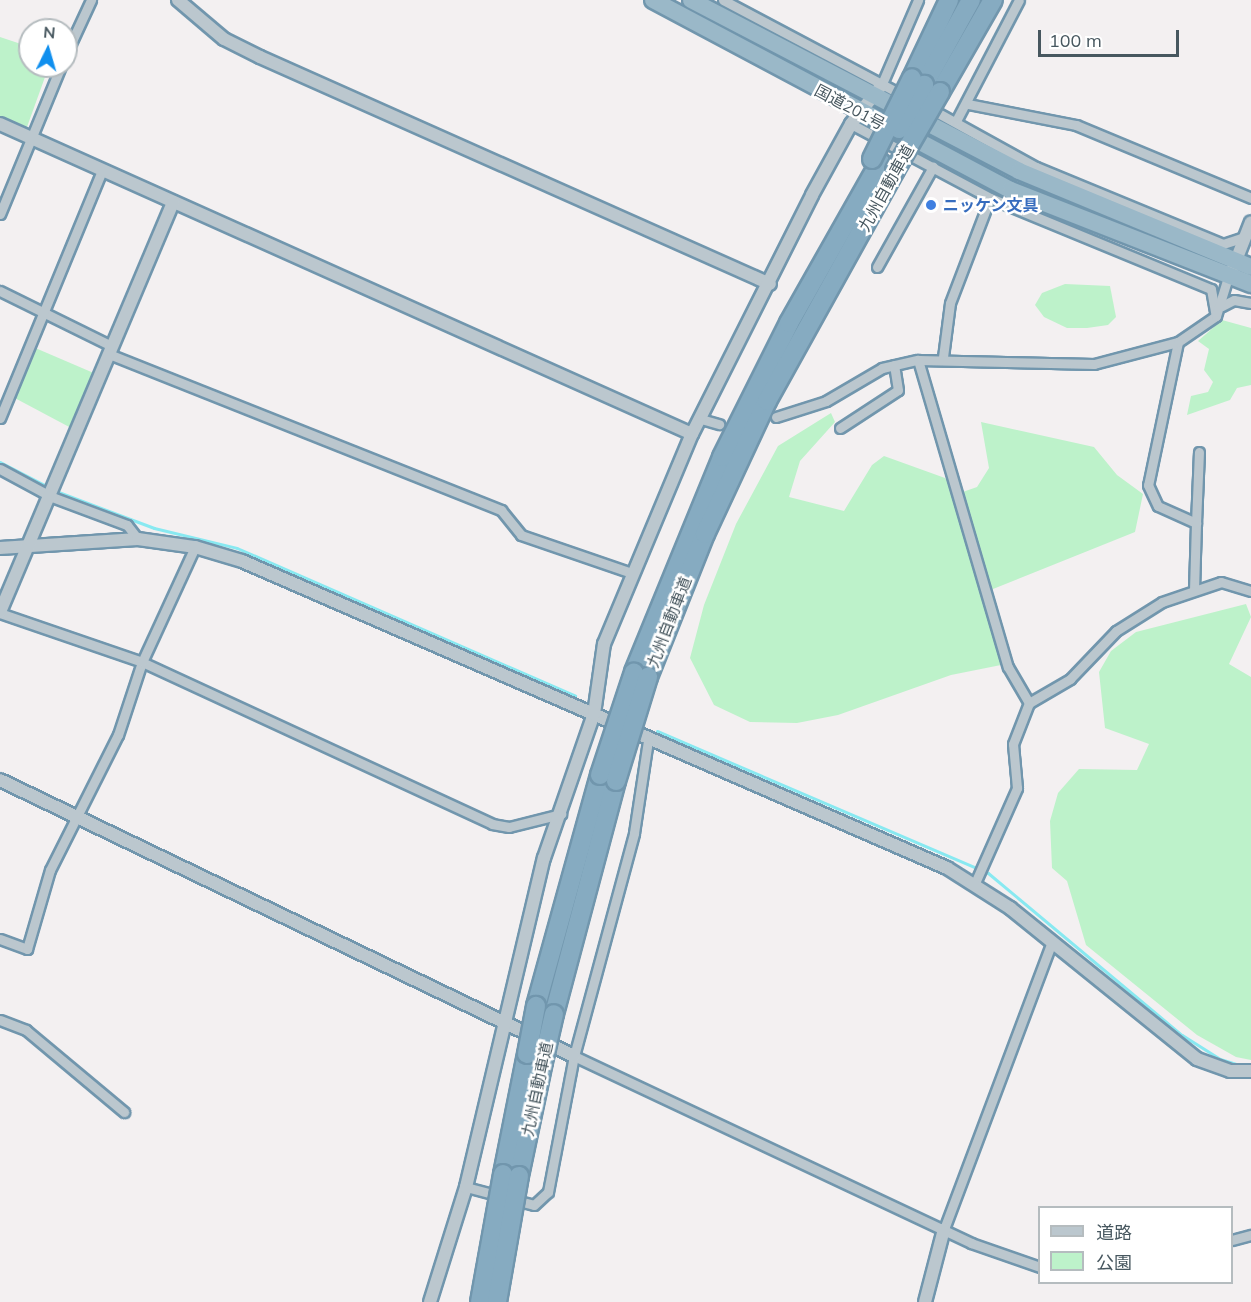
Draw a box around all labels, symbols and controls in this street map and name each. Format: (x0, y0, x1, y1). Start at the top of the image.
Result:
north arrow (18, 18, 78, 78)
scale bar (1041, 18, 1182, 56)
text: N (42, 22, 56, 43)
text: 100 m (1049, 29, 1102, 52)
street label: 国道201号 (812, 80, 888, 134)
street label: 九州自動車道 (854, 141, 918, 235)
place label: ニッケン文具 (943, 195, 1039, 215)
marker: ニッケン文具 (924, 198, 938, 212)
street label: 九州自動車道 (643, 574, 695, 670)
street label: 九州自動車道 (518, 1040, 556, 1138)
legend (1038, 1206, 1233, 1284)
text: 道路 (1096, 1221, 1132, 1244)
text: 公園 (1096, 1251, 1132, 1274)

